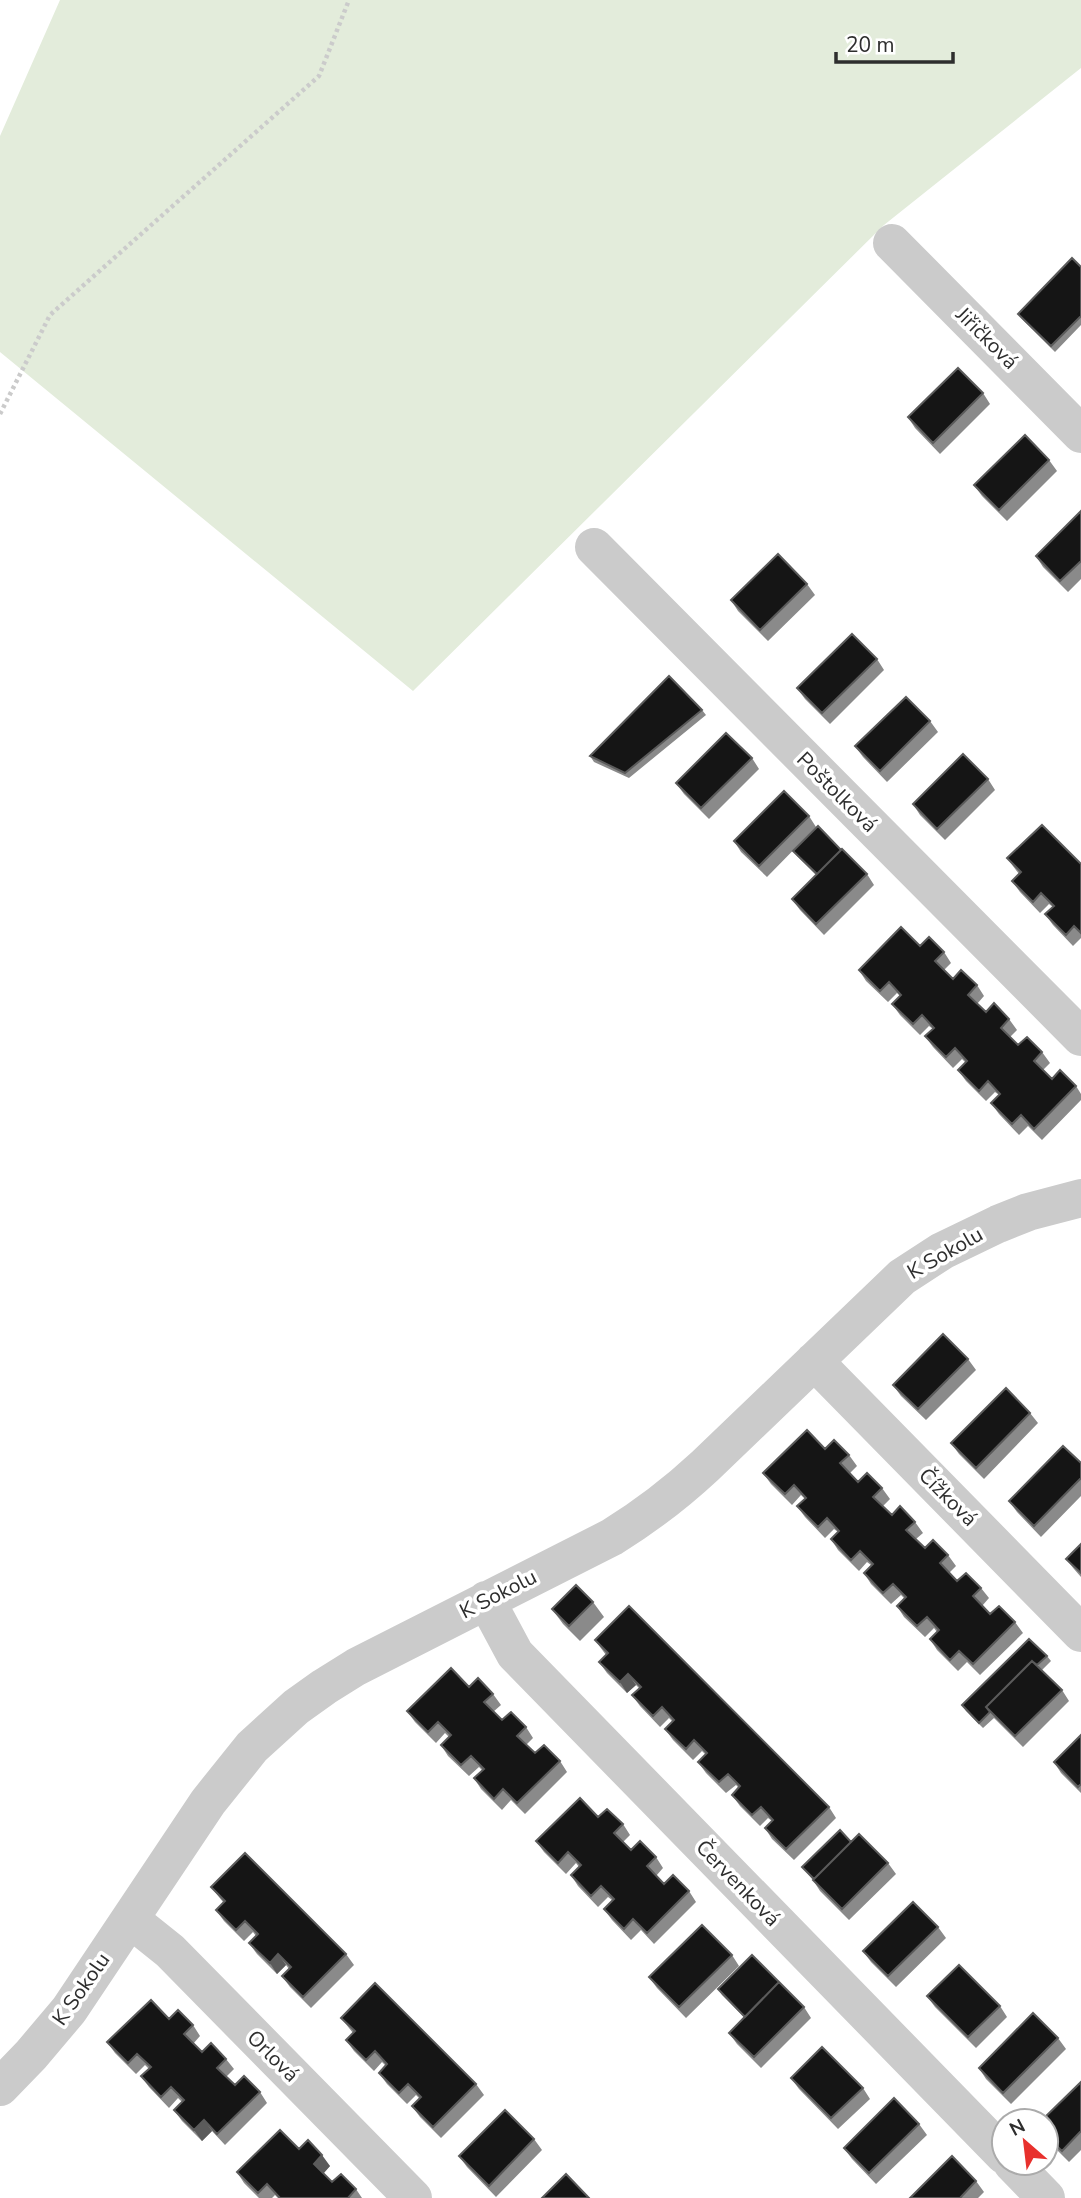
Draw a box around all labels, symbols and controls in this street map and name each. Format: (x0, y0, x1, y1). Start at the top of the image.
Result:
scale bar (836, 21, 953, 65)
text: 20 m (846, 31, 895, 59)
street label: Jiřičková (949, 300, 1024, 375)
street label: Poštolková (791, 746, 883, 838)
street label: K Sokolu (902, 1220, 988, 1286)
street label: Čížková (913, 1462, 983, 1532)
street label: K Sokolu (455, 1563, 541, 1625)
street label: Červenková (690, 1834, 786, 1932)
street label: K Sokolu (46, 1947, 116, 2031)
street label: Orlová (241, 2024, 305, 2088)
north arrow (990, 2107, 1060, 2177)
text: N (1005, 2113, 1030, 2143)

